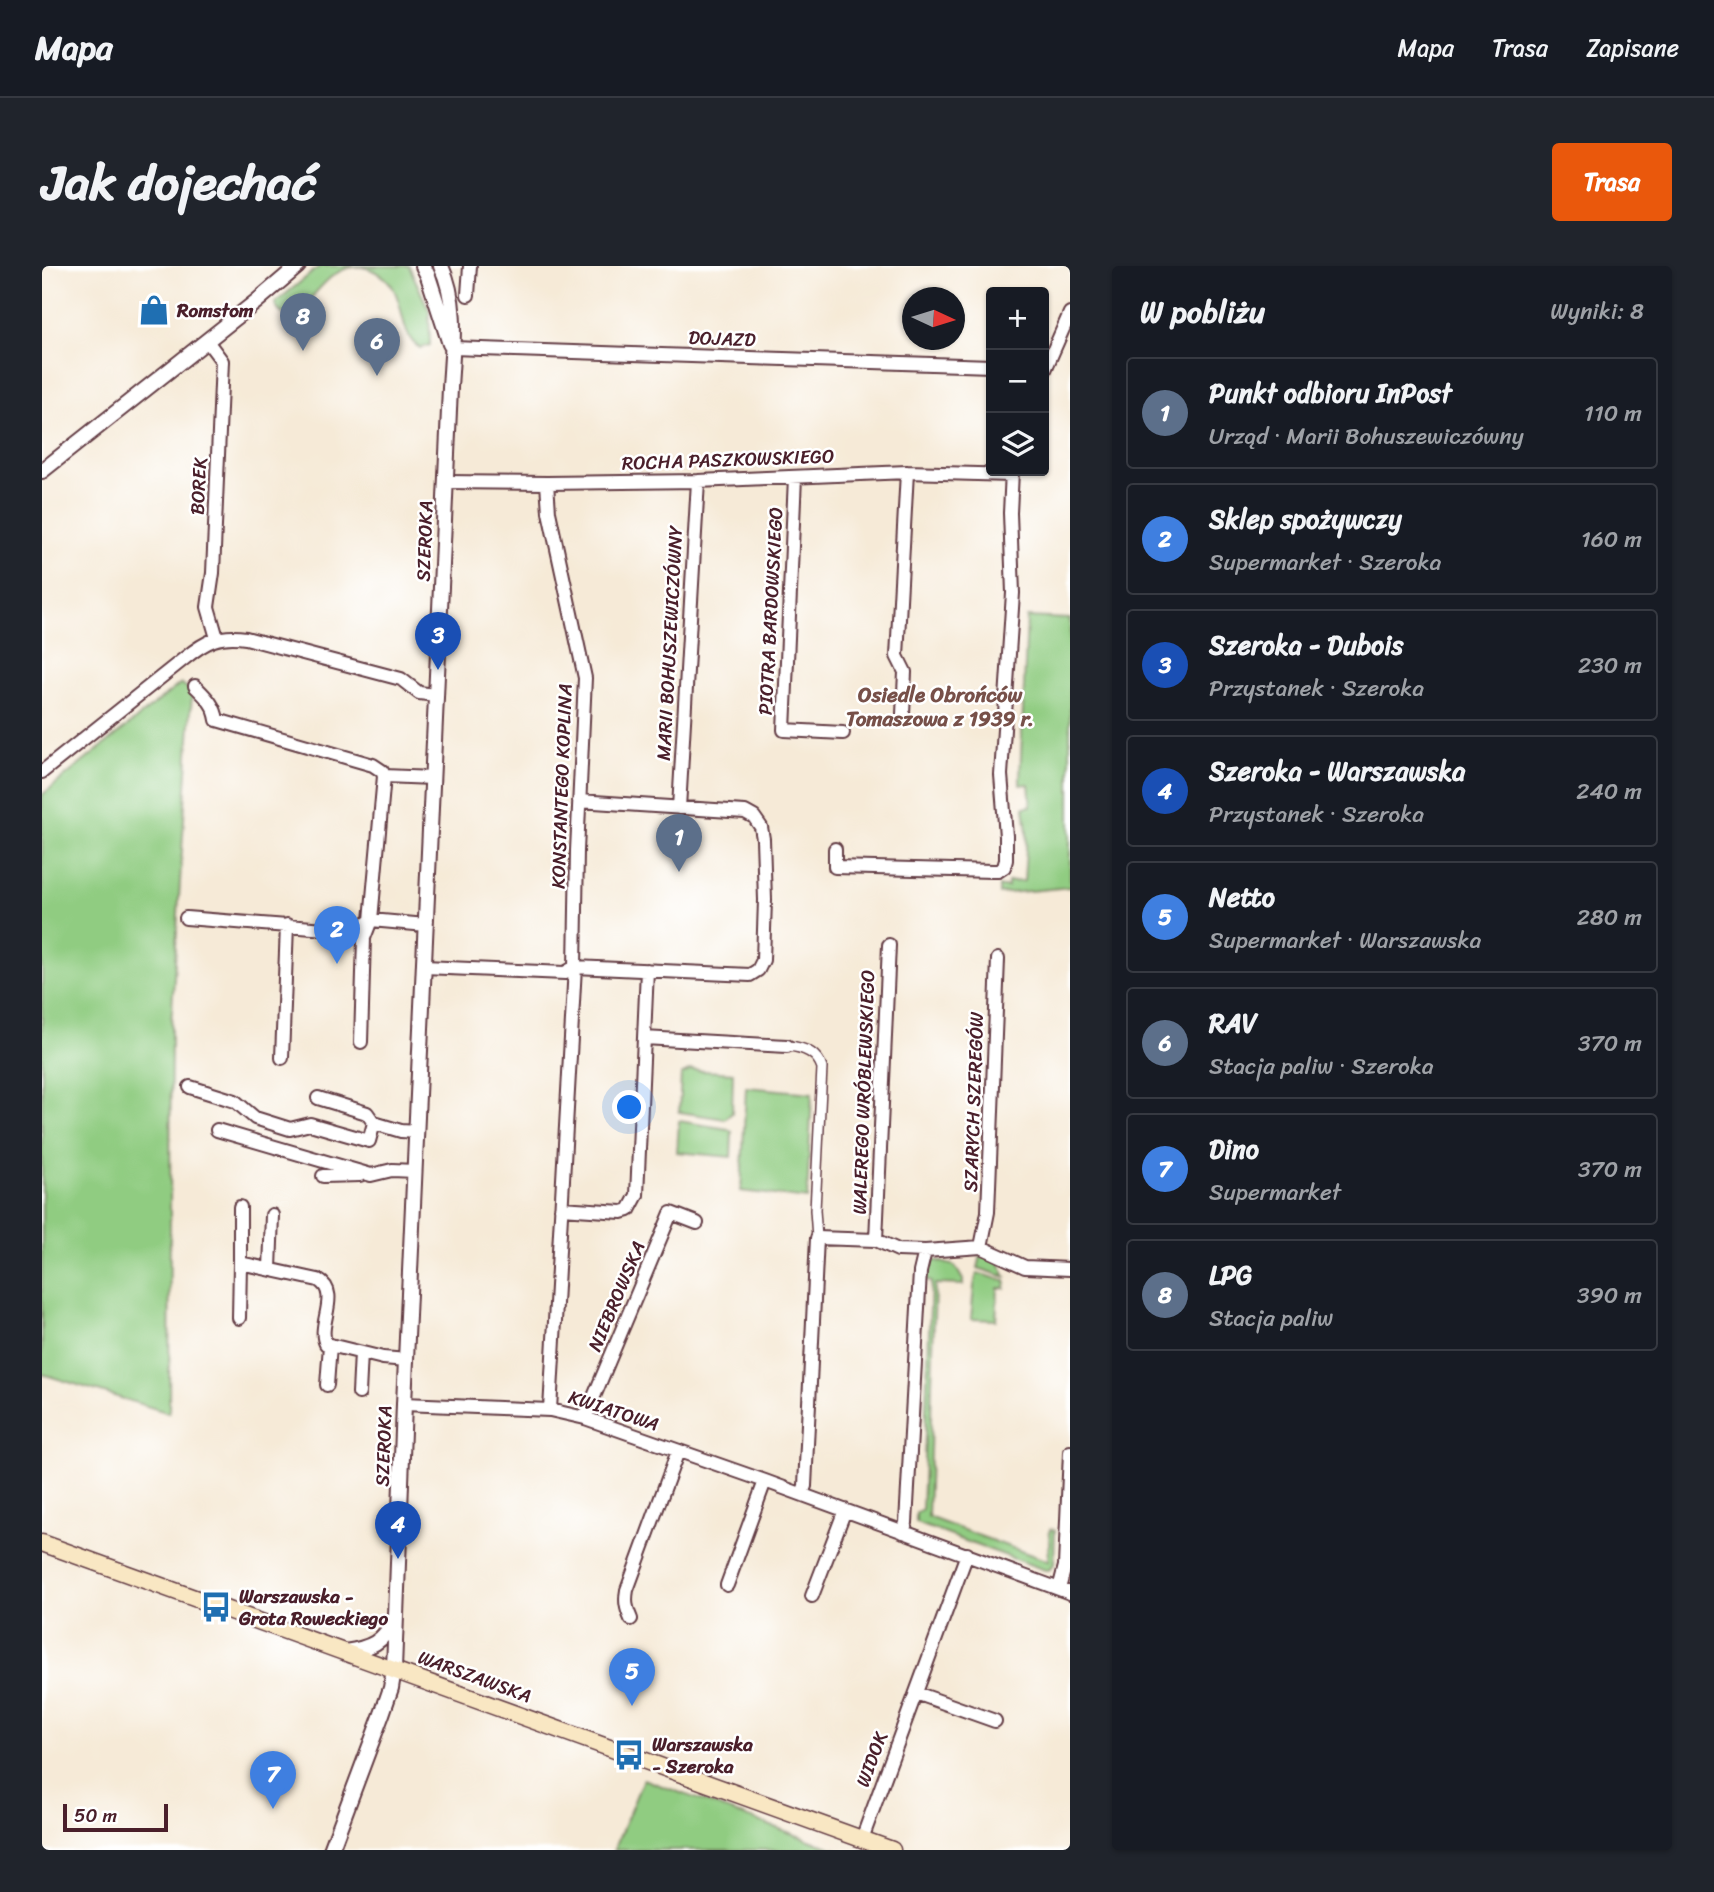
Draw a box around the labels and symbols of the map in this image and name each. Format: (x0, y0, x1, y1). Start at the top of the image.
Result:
north arrow (902, 287, 965, 350)
shop icon: Romstom (137, 293, 171, 327)
pin: 8 (280, 293, 326, 351)
place label: Romstom (176, 294, 254, 327)
pin: 6 (354, 318, 400, 376)
street label: DOJAZD (688, 321, 757, 356)
street label: ROCHA PASZKOWSKIEGO (621, 439, 835, 480)
street label: BOREK (181, 456, 217, 516)
street label: SZEROKA (407, 500, 442, 582)
street label: PIOTRA BARDOWSKIEGO (749, 506, 792, 716)
street label: MARII BOHUSZEWICZÓWNY (647, 524, 692, 762)
pin: 3 (415, 612, 461, 670)
district label: Osiedle Obrońców Tomaszowa z 1939 r. (846, 676, 1034, 738)
street label: KONSTANTEGO KOPLINA (541, 683, 582, 889)
pin: 1 (656, 814, 702, 872)
pin: 2 (314, 906, 360, 964)
street label: WALEREGO WRÓBLEWSKIEGO (843, 969, 884, 1215)
street label: SZARYCH SZEREGÓW (954, 1011, 993, 1193)
your location (612, 1090, 646, 1124)
street label: NIEBROWSKA (578, 1236, 655, 1357)
street label: KWIATOWA (564, 1380, 663, 1441)
street label: SZEROKA (366, 1405, 401, 1487)
pin: 4 (375, 1501, 421, 1559)
place label: Warszawska - Grota Roweckiego (238, 1580, 388, 1635)
bus stop icon: Warszawska - Grota Roweckiego (199, 1590, 233, 1624)
street label: WARSZAWSKA (413, 1641, 536, 1712)
pin: 5 (609, 1648, 655, 1706)
street label: WIDOK (846, 1726, 897, 1792)
place label: Warszawska - Szeroka (652, 1728, 753, 1783)
bus stop icon: Warszawska - Szeroka (612, 1738, 646, 1772)
pin: 7 (250, 1751, 296, 1809)
scale bar (63, 1801, 168, 1833)

